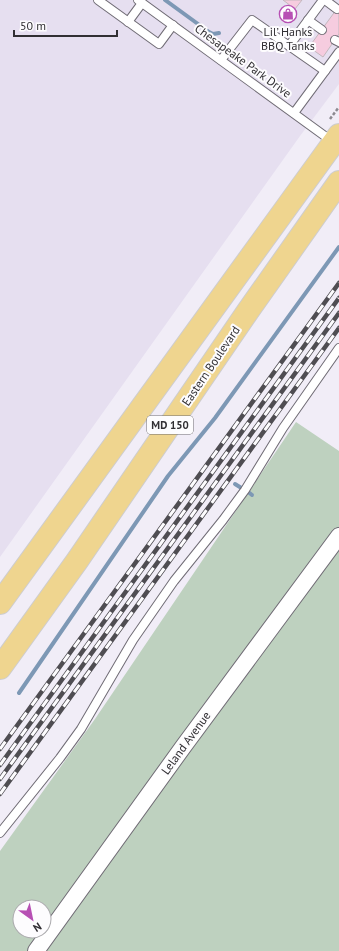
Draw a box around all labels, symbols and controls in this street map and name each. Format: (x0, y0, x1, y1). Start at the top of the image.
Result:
shop icon: Lil’ Hanks BBQ Tanks (278, 4, 298, 24)
scale bar (14, 12, 117, 38)
text: 50 m (20, 18, 46, 33)
street label: Chesapeake Park Drive (192, 21, 295, 101)
place label: Lil’ Hanks BBQ Tanks (261, 24, 315, 53)
street label: Eastern Boulevard (178, 323, 243, 408)
road number: MD 150 (147, 416, 193, 434)
street label: Leland Avenue (158, 708, 214, 777)
north arrow (12, 899, 52, 939)
text: N (31, 920, 44, 935)

